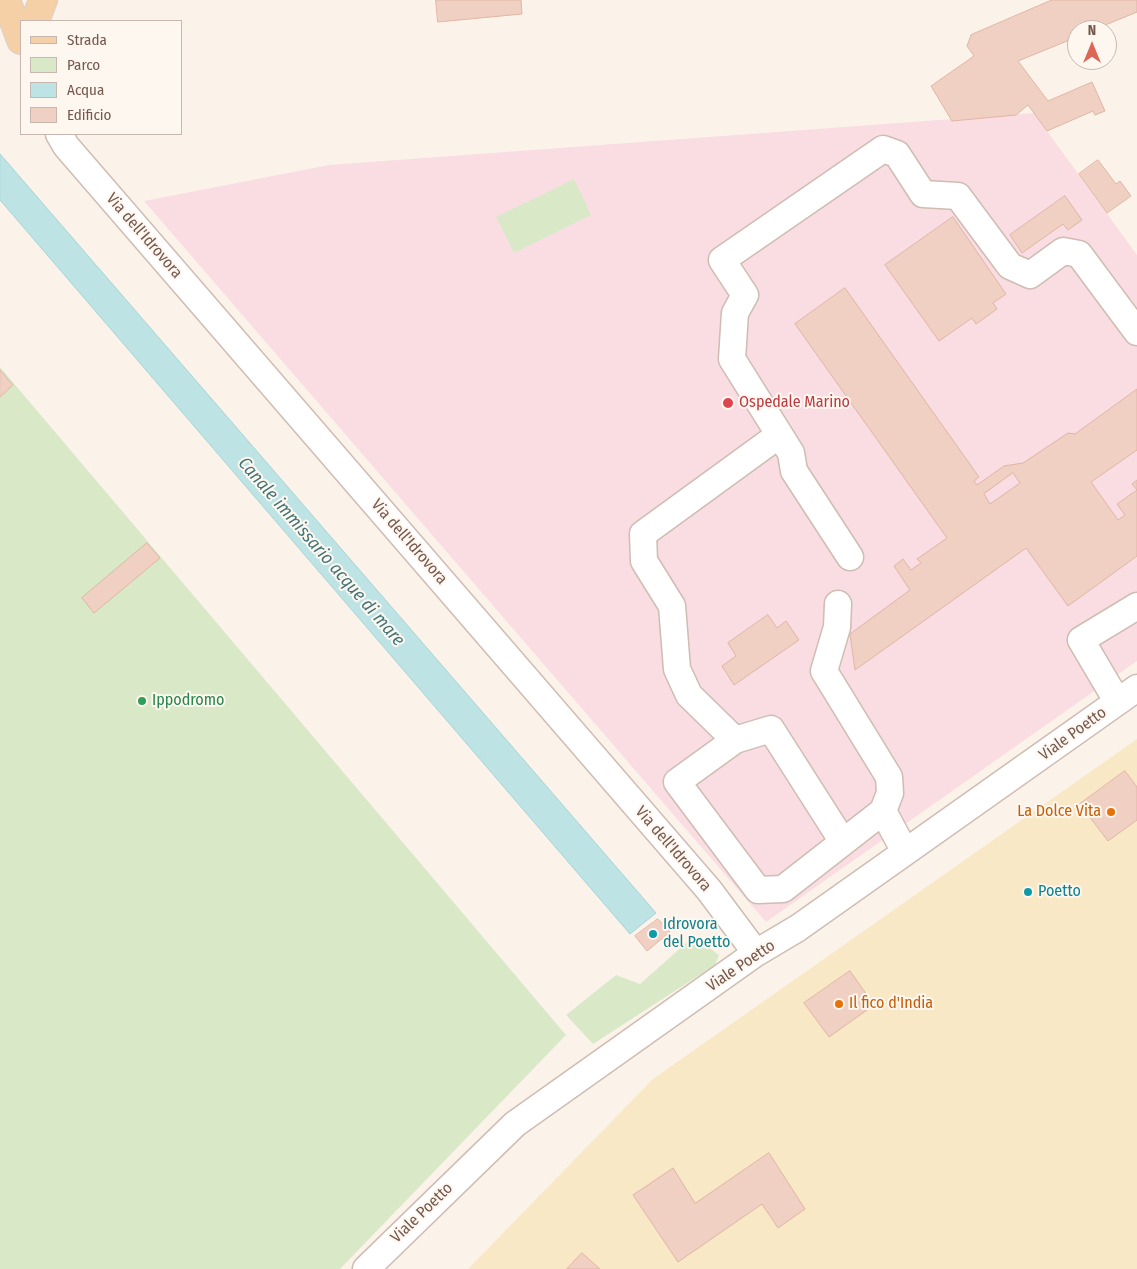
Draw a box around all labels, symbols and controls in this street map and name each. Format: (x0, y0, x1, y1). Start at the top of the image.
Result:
legend (20, 20, 182, 135)
north arrow (1067, 20, 1117, 70)
text: N (1088, 22, 1096, 39)
text: Strada (67, 31, 107, 49)
text: Parco (67, 56, 100, 74)
text: Acqua (67, 81, 104, 99)
text: Edificio (67, 106, 112, 124)
street label: Via dell'Idrovora (102, 190, 186, 282)
place label: Ospedale Marino (739, 393, 850, 413)
marker: Ospedale Marino (721, 396, 735, 410)
water label: Canale immissario acque di mare (233, 453, 409, 651)
street label: Via dell'Idrovora (367, 496, 451, 588)
place label: Ippodromo (152, 691, 224, 711)
marker: Ippodromo (136, 695, 148, 707)
street label: Viale Poetto (1036, 703, 1110, 765)
place label: La Dolce Vita (1017, 802, 1101, 822)
street label: Via dell'Idrovora (631, 803, 715, 895)
marker: La Dolce Vita (1105, 806, 1117, 818)
place label: Poetto (1038, 882, 1081, 902)
marker: Poetto (1022, 886, 1034, 898)
place label: Idrovora del Poetto (663, 915, 730, 953)
marker: Idrovora del Poetto (647, 928, 659, 940)
street label: Viale Poetto (703, 936, 779, 996)
place label: Il fico d'India (849, 994, 933, 1014)
marker: Il fico d'India (833, 998, 845, 1010)
street label: Viale Poetto (387, 1179, 457, 1247)

